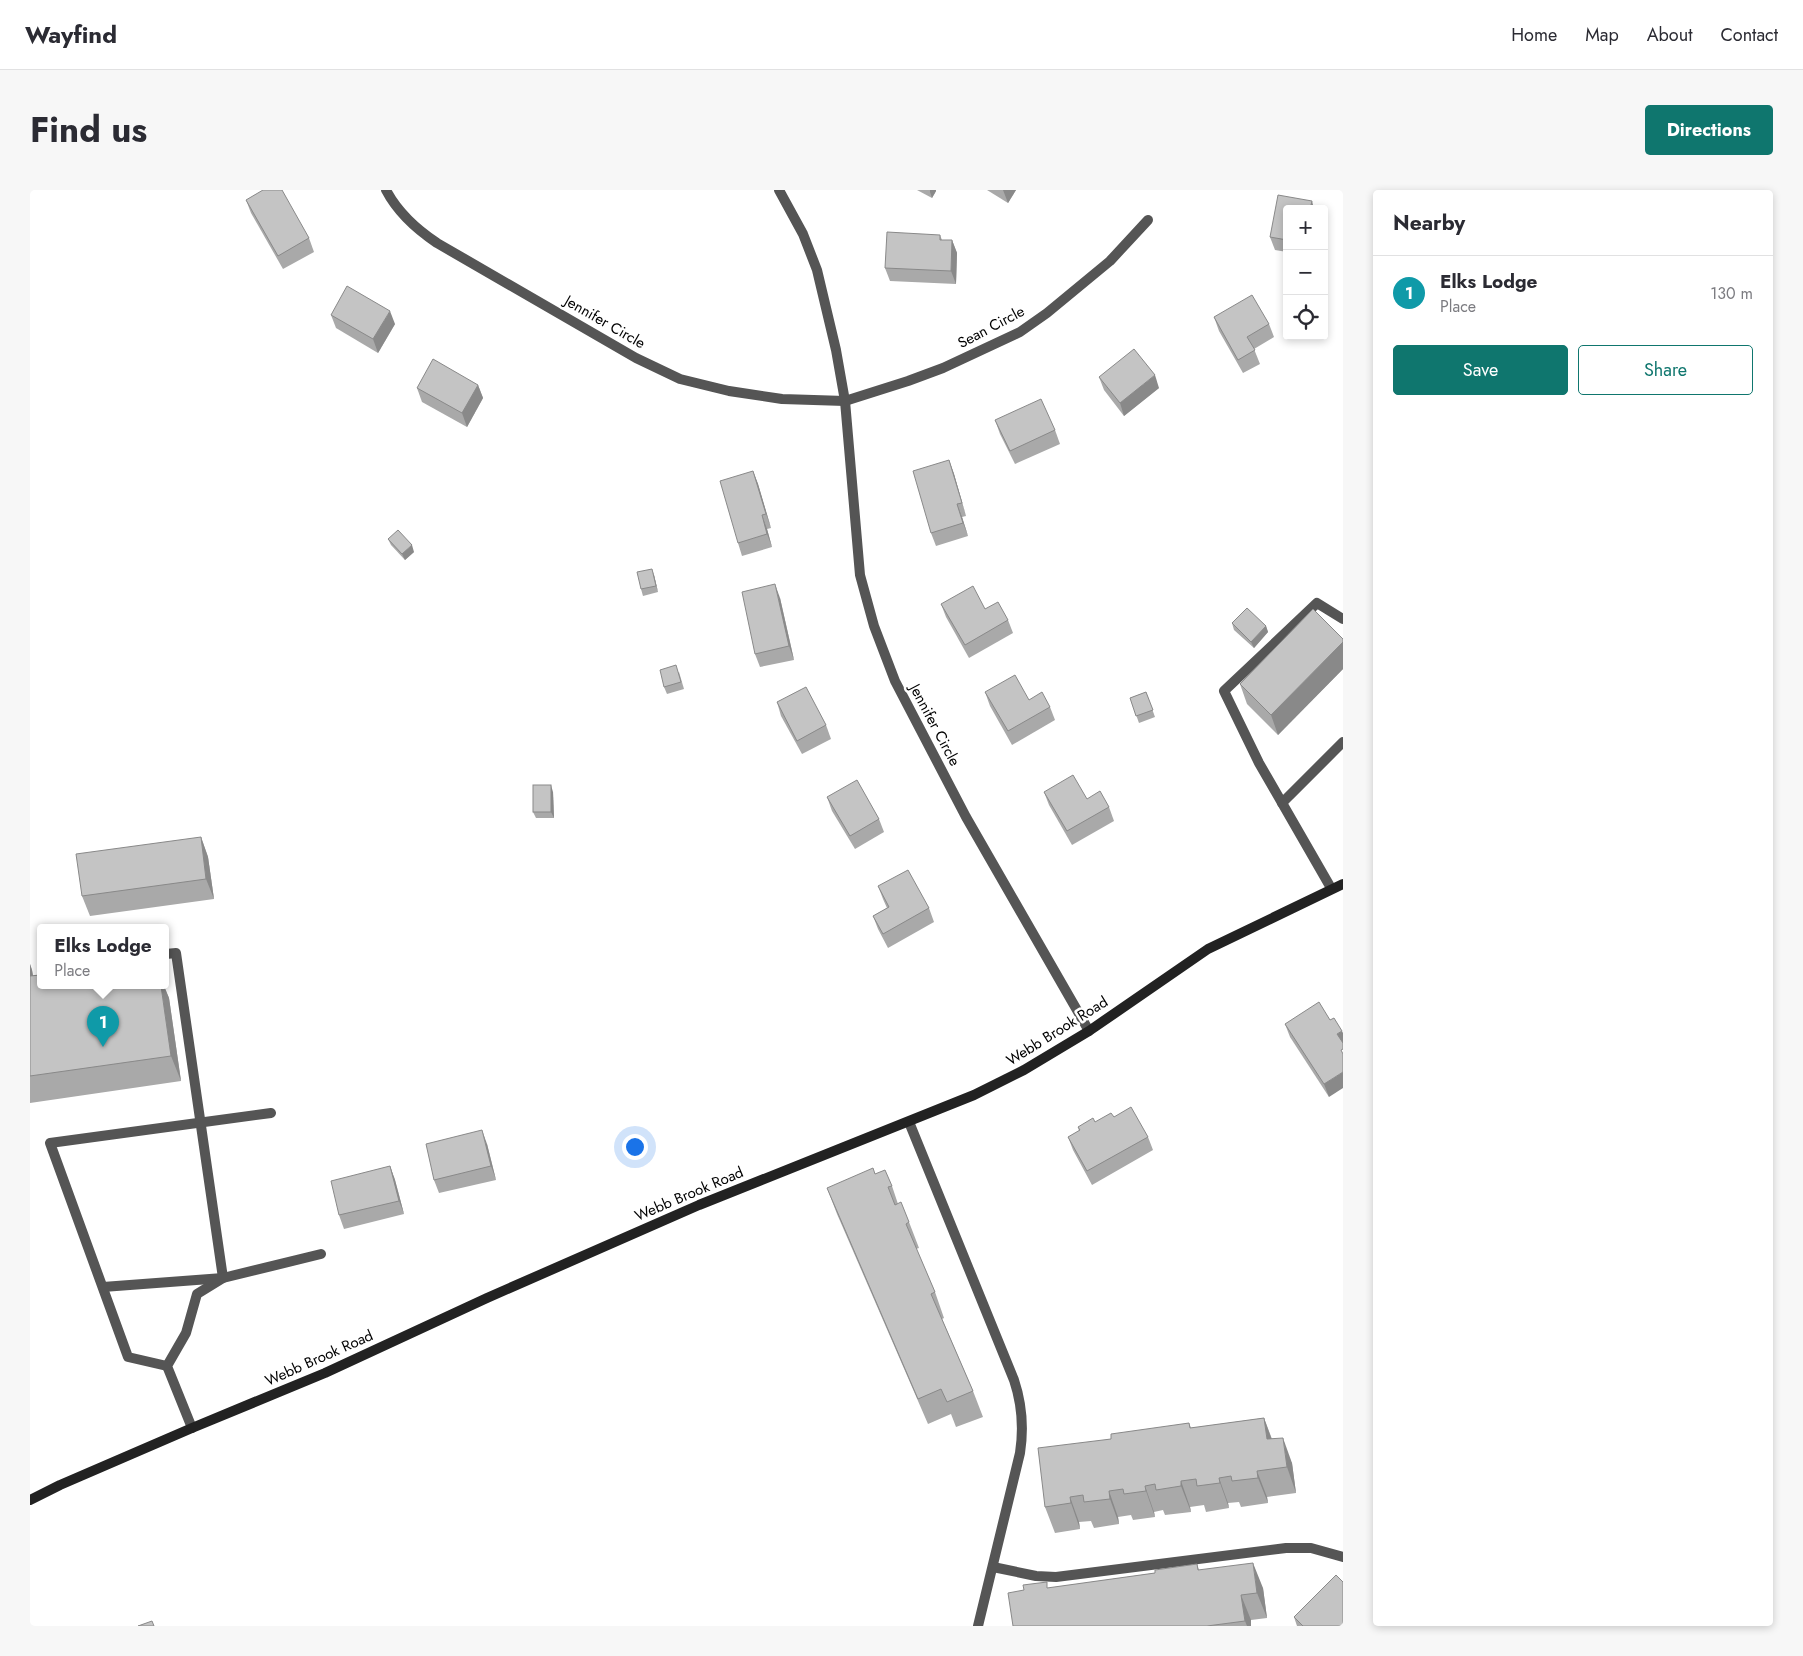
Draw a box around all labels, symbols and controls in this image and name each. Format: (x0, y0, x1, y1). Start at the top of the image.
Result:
text: Wayfind (25, 17, 117, 52)
text: Home (1511, 22, 1557, 48)
text: Map (1585, 22, 1619, 48)
text: About (1647, 22, 1692, 48)
text: Contact (1720, 22, 1778, 48)
text: Find us (30, 105, 147, 155)
button: Directions (1645, 105, 1773, 155)
map controls (1283, 205, 1328, 340)
button: + (1283, 205, 1328, 250)
text: Nearby (1393, 208, 1465, 238)
button: − (1283, 250, 1328, 295)
text: Elks Lodge (1440, 268, 1537, 295)
text: 1 (1405, 282, 1413, 305)
text: 130 m (1710, 282, 1753, 305)
street label: Jennifer Circle (559, 289, 650, 354)
button: locate (1283, 295, 1328, 340)
text: Place (1440, 295, 1476, 318)
street label: Sean Circle (954, 300, 1029, 354)
button: Save (1393, 345, 1568, 395)
button: Share (1578, 345, 1753, 395)
street label: Jennifer Circle (903, 678, 966, 770)
popup (37, 924, 169, 989)
text: Elks Lodge (54, 932, 152, 959)
text: Place (54, 959, 90, 982)
street label: Webb Brook Road (1002, 991, 1112, 1071)
pin: 1 (87, 1006, 119, 1047)
your location (622, 1134, 648, 1160)
street label: Webb Brook Road (631, 1161, 747, 1227)
street label: Webb Brook Road (261, 1324, 377, 1392)

